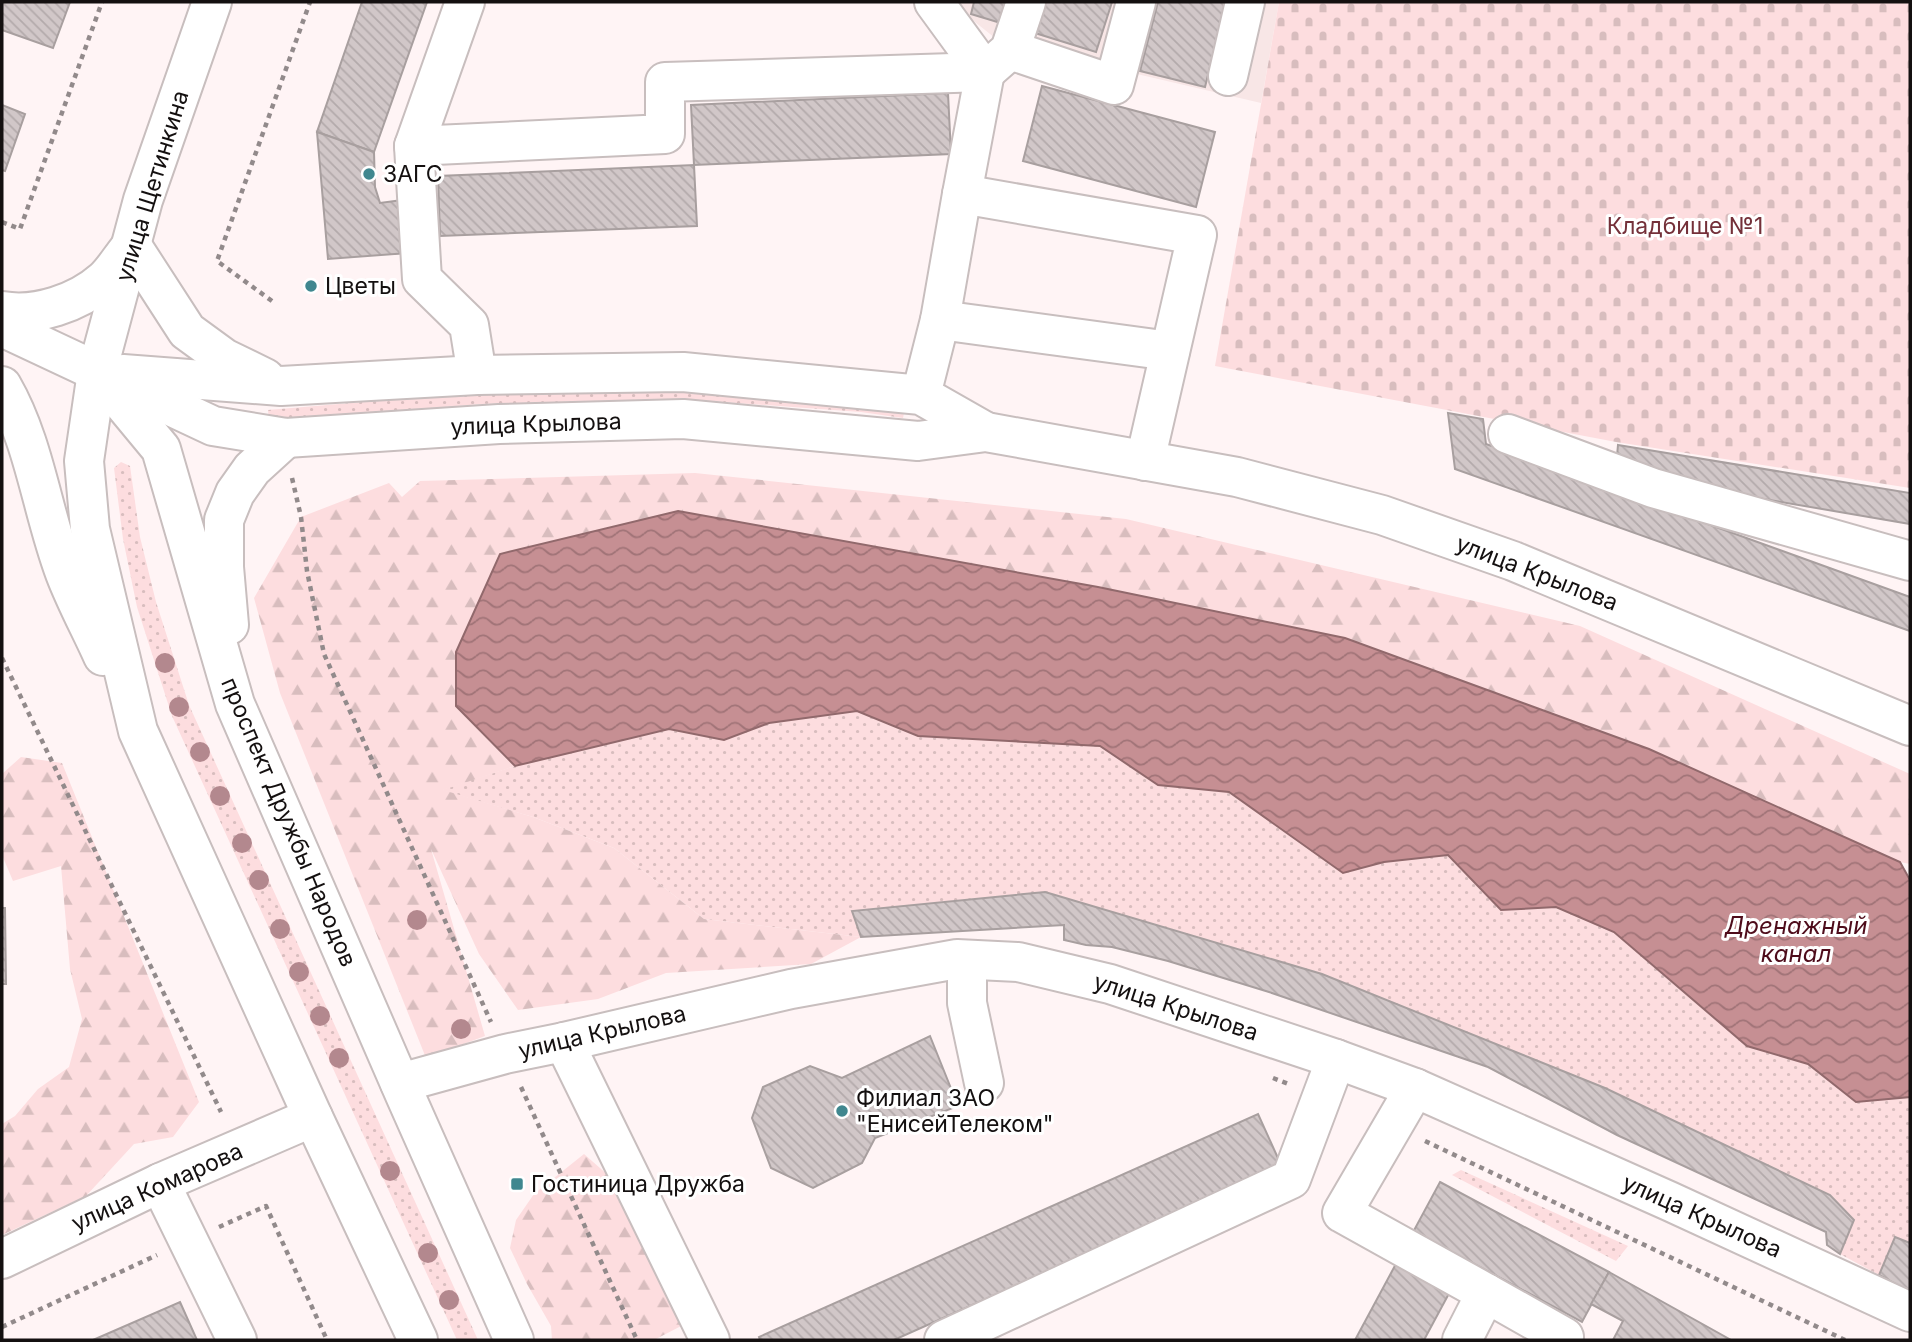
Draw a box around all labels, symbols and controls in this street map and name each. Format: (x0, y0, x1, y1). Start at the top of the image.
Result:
street label: улица Щетинкина (110, 87, 194, 285)
place label: ЗАГС (383, 160, 443, 188)
marker: ЗАГС (361, 166, 377, 182)
park label: Кладбище №1 (1607, 212, 1763, 240)
place label: Цветы (325, 272, 396, 300)
marker: Цветы (303, 278, 319, 294)
street label: улица Крылова (450, 407, 622, 441)
street label: улица Крылова (1452, 529, 1622, 617)
street label: проспект Дружбы Народов (215, 673, 363, 971)
water label: Дренажный канал (1724, 911, 1867, 968)
street label: улица Крылова (1090, 967, 1262, 1047)
street label: улица Крылова (515, 999, 689, 1065)
place label: Филиал ЗАО "ЕнисейТелеком" (856, 1084, 1054, 1138)
marker: Филиал ЗАО "ЕнисейТелеком" (834, 1103, 850, 1119)
street label: улица Комарова (67, 1137, 247, 1237)
street label: улица Крылова (1618, 1168, 1786, 1264)
place label: Гостиница Дружба (531, 1170, 745, 1198)
marker: Гостиница Дружба (509, 1176, 525, 1192)

